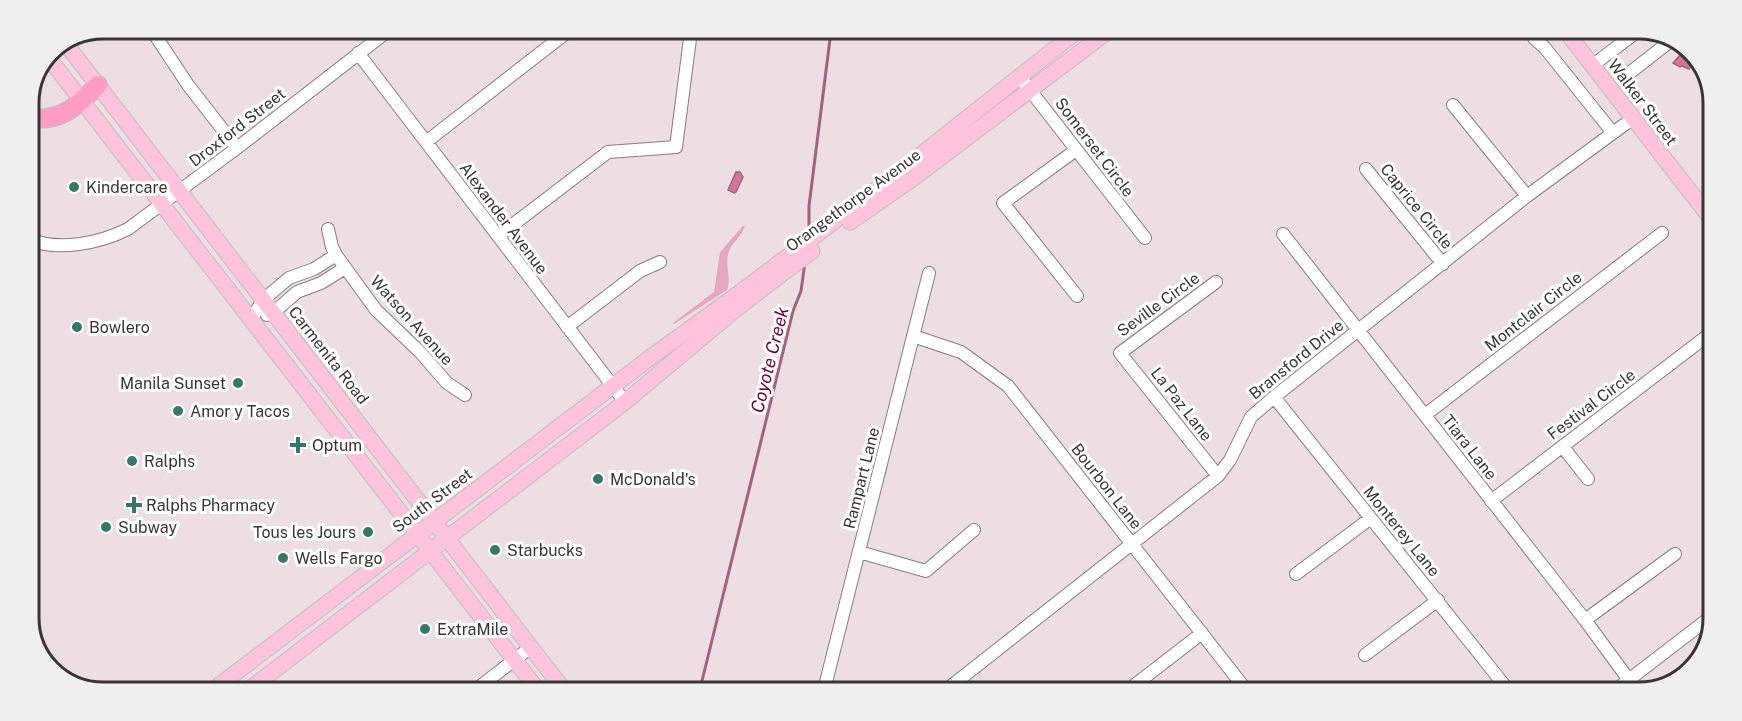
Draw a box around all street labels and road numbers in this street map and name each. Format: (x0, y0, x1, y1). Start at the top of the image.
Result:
street label: Walker Street (1604, 56, 1681, 149)
street label: Droxford Street (186, 84, 289, 171)
street label: Somerset Circle (1051, 94, 1138, 201)
street label: Orangethorpe Avenue (782, 145, 924, 256)
street label: Alexander Avenue (455, 159, 552, 278)
street label: Caprice Circle (1376, 160, 1457, 253)
street label: Seville Circle (1113, 268, 1203, 341)
street label: Montclair Circle (1481, 268, 1586, 355)
street label: Watson Avenue (366, 271, 457, 369)
street label: Carmenita Road (285, 303, 373, 408)
street label: Bransford Drive (1245, 316, 1347, 403)
street label: La Paz Lane (1147, 364, 1216, 445)
street label: Festival Circle (1544, 365, 1639, 444)
street label: Tiara Lane (1438, 411, 1501, 484)
street label: Rampart Lane (840, 425, 883, 531)
street label: Bourbon Lane (1067, 440, 1146, 533)
street label: South Street (389, 464, 476, 537)
street label: Monterey Lane (1359, 482, 1444, 580)

